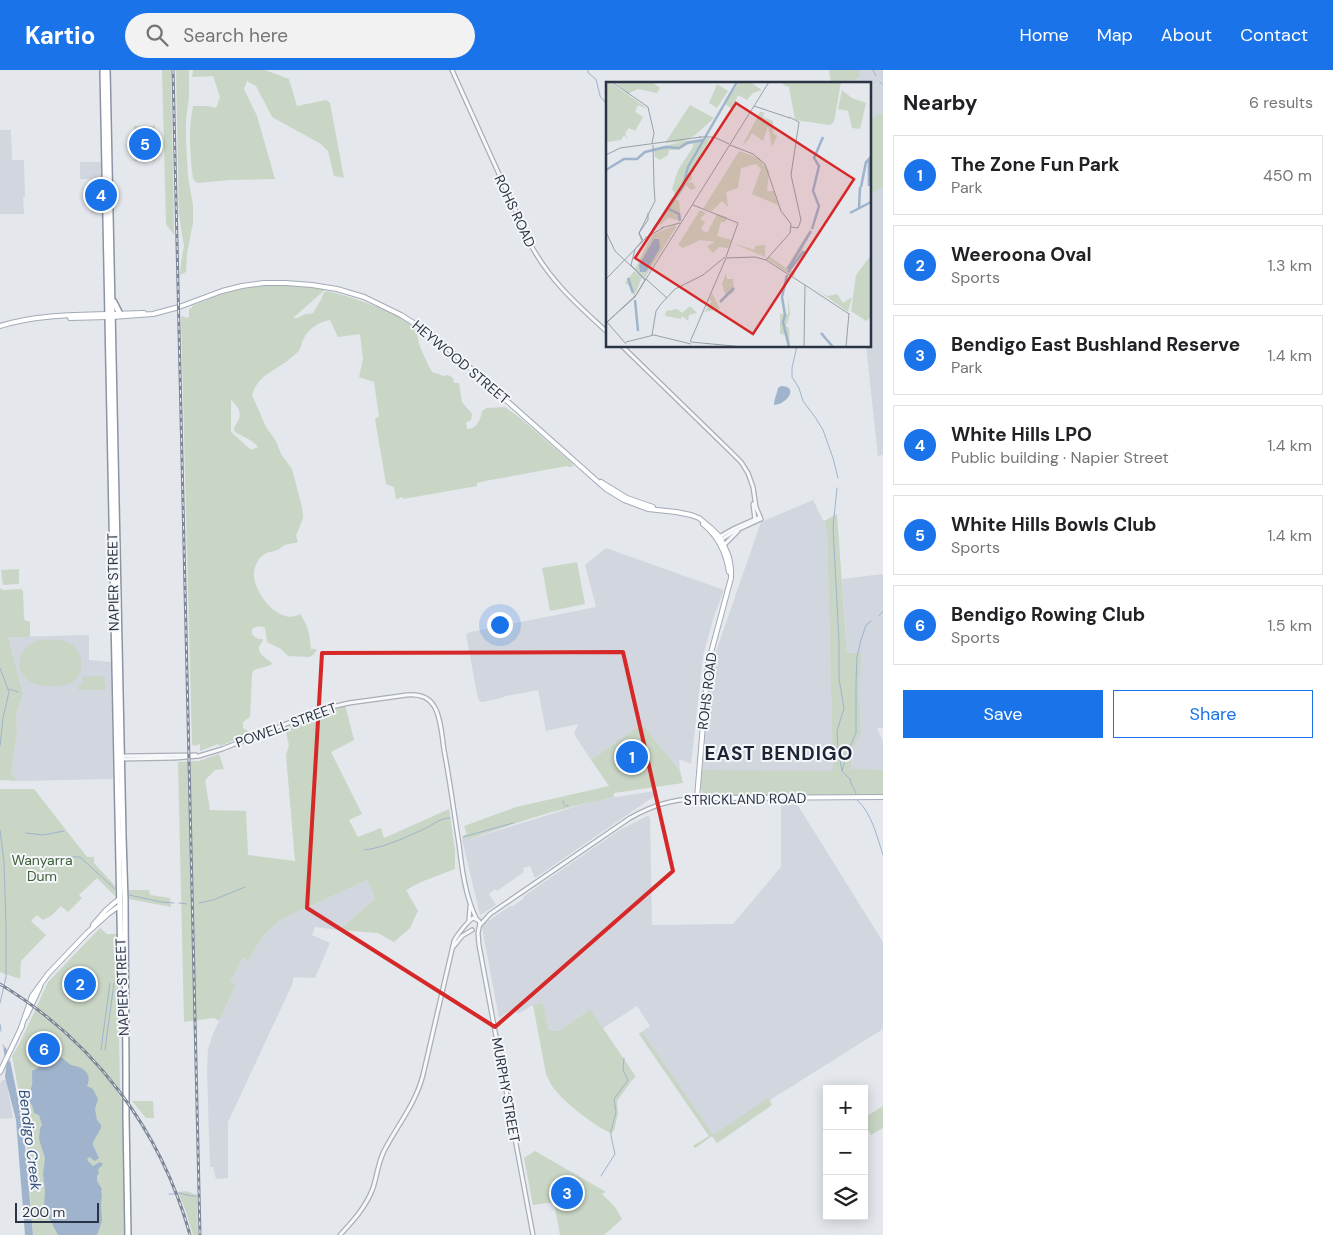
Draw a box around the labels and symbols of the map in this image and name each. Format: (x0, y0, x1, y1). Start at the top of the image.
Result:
inset map (606, 82, 871, 348)
pin: 5 (129, 125, 161, 163)
street label: ROHS ROAD (490, 172, 540, 250)
pin: 4 (85, 176, 117, 214)
street label: HEYWOOD STREET (409, 316, 513, 408)
street label: NAPIER STREET (103, 533, 123, 631)
your location (487, 612, 513, 638)
street label: ROHS ROAD (693, 651, 721, 731)
street label: POWELL STREET (233, 698, 339, 752)
pin: 1 (616, 738, 648, 776)
district label: EAST BENDIGO (704, 741, 854, 766)
street label: STRICKLAND ROAD (684, 789, 806, 809)
park label: Wanyarra Dum (11, 851, 73, 885)
street label: NAPIER STREET (111, 938, 133, 1036)
pin: 2 (64, 965, 96, 1003)
pin: 6 (28, 1030, 60, 1068)
street label: MURPHY STREET (488, 1036, 524, 1144)
water label: Bendigo Creek (14, 1089, 46, 1192)
pin: 3 (551, 1174, 583, 1212)
scale bar (15, 1200, 99, 1223)

